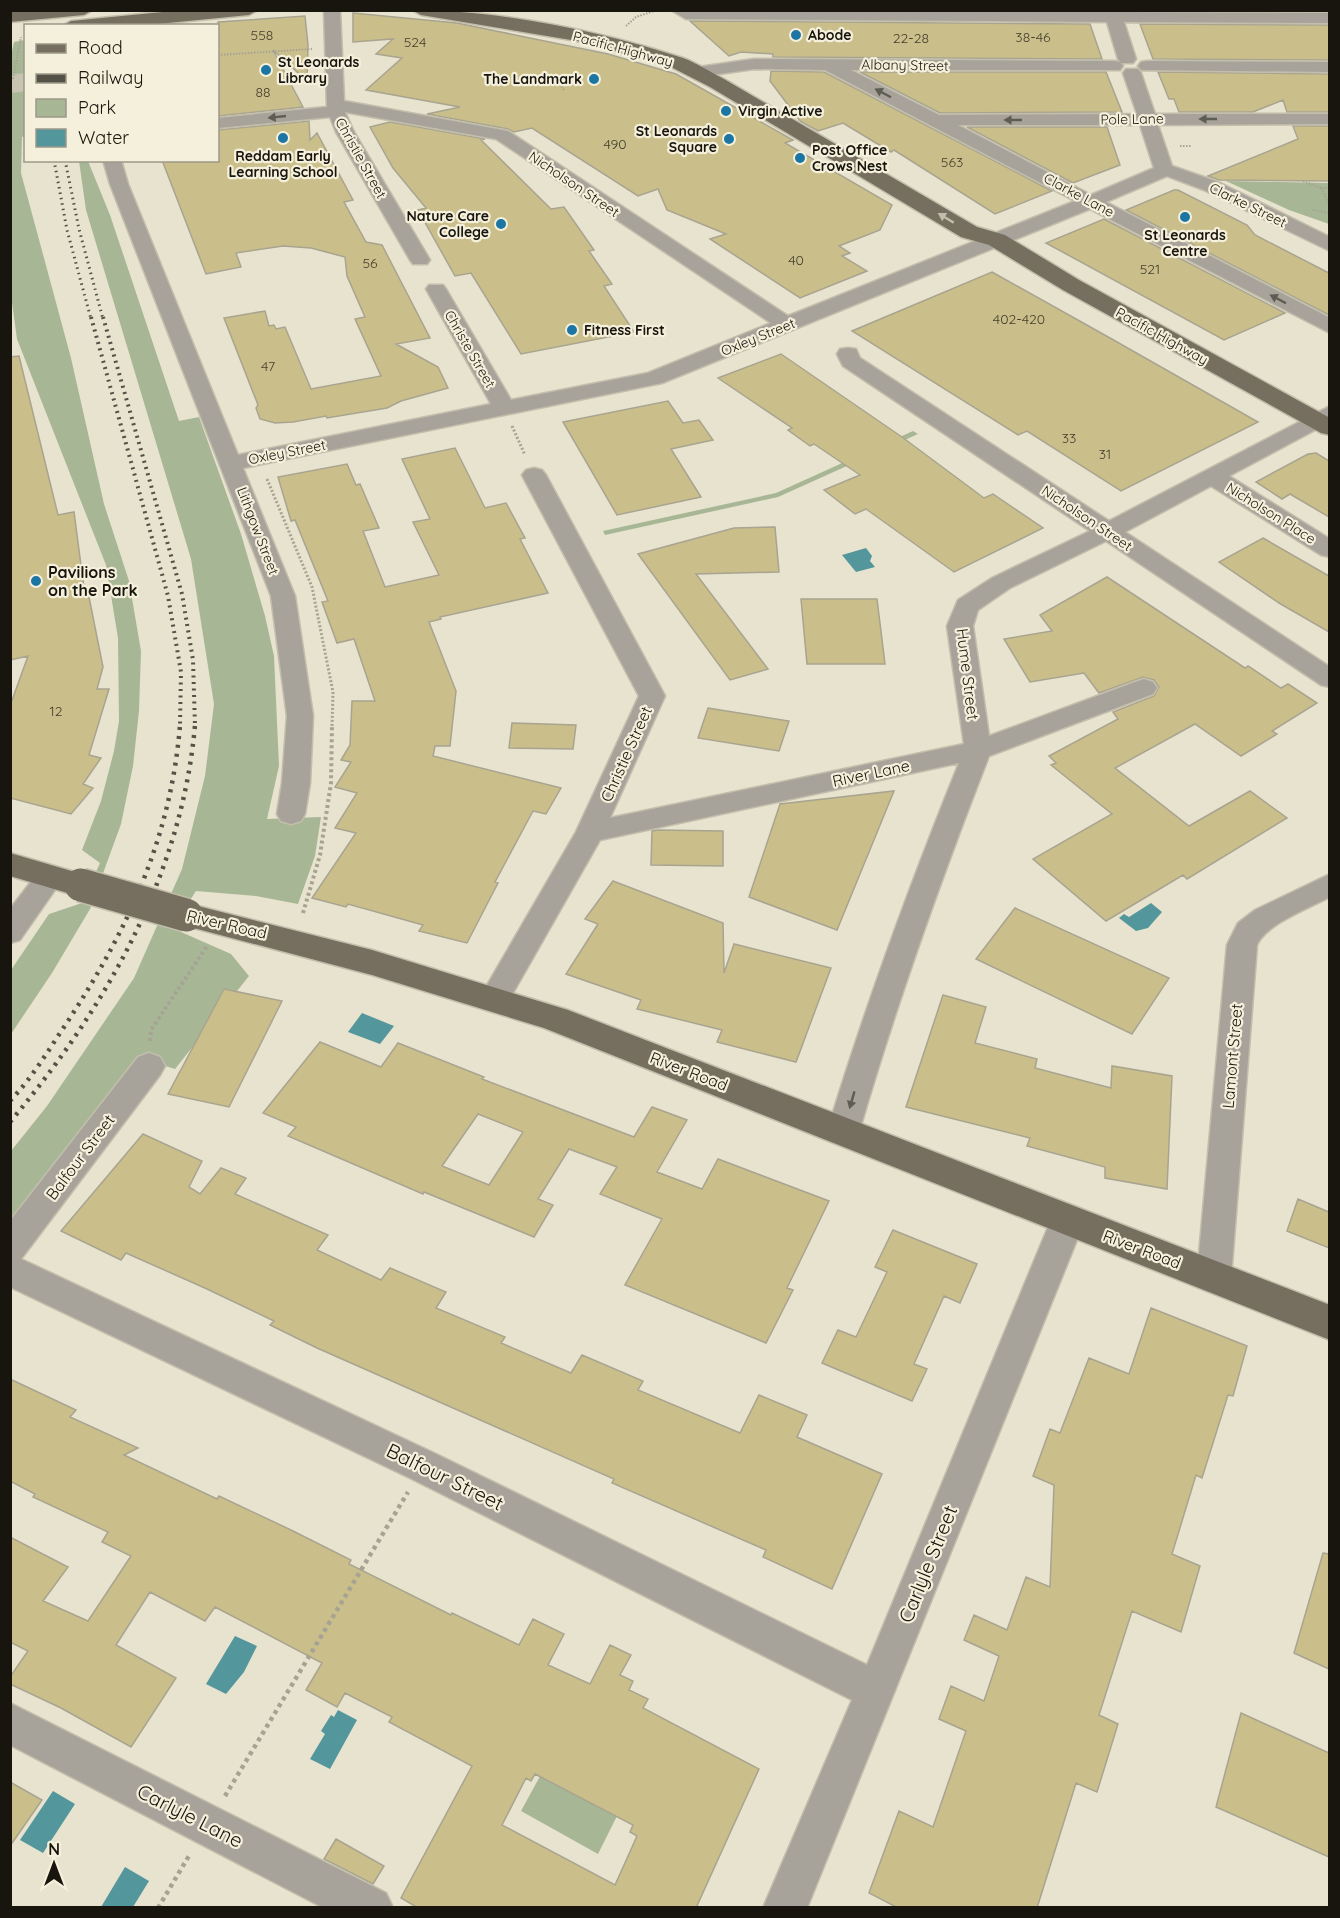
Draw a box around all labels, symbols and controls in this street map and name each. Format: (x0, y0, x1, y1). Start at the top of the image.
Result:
legend (24, 24, 219, 162)
house number: 558 (251, 26, 273, 44)
place label: Abode (808, 26, 852, 44)
street label: Pacific Highway (571, 27, 675, 71)
marker: Abode (789, 28, 803, 42)
house number: 38-46 (1015, 28, 1051, 46)
house number: 22-28 (893, 29, 929, 47)
house number: 524 (404, 33, 426, 51)
text: Road (78, 36, 123, 59)
place label: St Leonards Library (278, 53, 360, 87)
street label: Albany Street (861, 55, 949, 75)
marker: St Leonards Library (259, 63, 273, 77)
text: Railway (78, 66, 144, 89)
place label: The Landmark (483, 70, 582, 88)
marker: The Landmark (587, 72, 601, 86)
house number: 88 (255, 83, 271, 101)
one-way arrow (875, 88, 892, 98)
text: Park (78, 96, 116, 119)
place label: Virgin Active (738, 102, 822, 120)
marker: Virgin Active (719, 104, 733, 118)
street label: Pole Lane (1100, 109, 1164, 129)
one-way arrow (268, 112, 287, 122)
street label: Christie Street (331, 114, 391, 202)
one-way arrow (1199, 114, 1218, 124)
one-way arrow (1004, 115, 1023, 125)
place label: St Leonards Square (636, 122, 717, 156)
text: Water (78, 126, 129, 149)
marker: Reddam Early Learning School (276, 131, 290, 145)
marker: St Leonards Square (722, 132, 736, 146)
house number: 490 (603, 135, 627, 153)
place label: Post Office Crows Nest (812, 141, 888, 175)
place label: Reddam Early Learning School (229, 147, 338, 181)
street label: Nicholson Street (525, 147, 623, 221)
marker: Post Office Crows Nest (793, 151, 807, 165)
house number: 563 (941, 153, 963, 171)
street label: Clarke Lane (1041, 169, 1117, 221)
street label: Clarke Street (1207, 179, 1290, 231)
place label: Nature Care College (406, 207, 489, 241)
marker: St Leonards Centre (1178, 210, 1192, 224)
one-way arrow (938, 213, 954, 224)
marker: Nature Care College (494, 217, 508, 231)
place label: St Leonards Centre (1144, 226, 1226, 260)
house number: 40 (788, 251, 804, 269)
house number: 56 (362, 254, 378, 272)
house number: 521 (1140, 260, 1160, 278)
one-way arrow (1269, 294, 1286, 304)
street label: Pacific Highway (1113, 303, 1211, 369)
street label: Christe Street (441, 307, 500, 391)
house number: 402-420 (993, 310, 1045, 328)
street label: Oxley Street (718, 314, 798, 360)
place label: Fitness First (584, 321, 665, 339)
marker: Fitness First (565, 323, 579, 337)
house number: 47 (261, 357, 275, 375)
house number: 33 (1062, 429, 1076, 447)
street label: Oxley Street (247, 436, 327, 468)
house number: 31 (1099, 445, 1111, 463)
street label: Nicholson Place (1223, 478, 1319, 548)
street label: Nicholson Street (1038, 481, 1136, 555)
street label: Lithgow Street (233, 485, 283, 578)
place label: Pavilions on the Park (48, 562, 138, 600)
marker: Pavilions on the Park (29, 574, 43, 588)
street label: Hume Street (952, 627, 984, 721)
house number: 12 (50, 702, 63, 720)
street label: Christie Street (596, 703, 656, 805)
street label: River Lane (830, 755, 912, 791)
street label: River Road (185, 905, 269, 943)
street label: Lamont Street (1217, 1003, 1247, 1109)
street label: River Road (647, 1047, 731, 1095)
one-way arrow (847, 1091, 857, 1109)
street label: Balfour Street (41, 1110, 119, 1204)
street label: River Road (1100, 1225, 1184, 1273)
street label: Balfour Street (382, 1437, 508, 1516)
street label: Carlyle Street (893, 1501, 962, 1626)
street label: Carlyle Lane (133, 1778, 247, 1853)
north arrow (24, 1834, 84, 1894)
text: N (48, 1839, 60, 1859)

